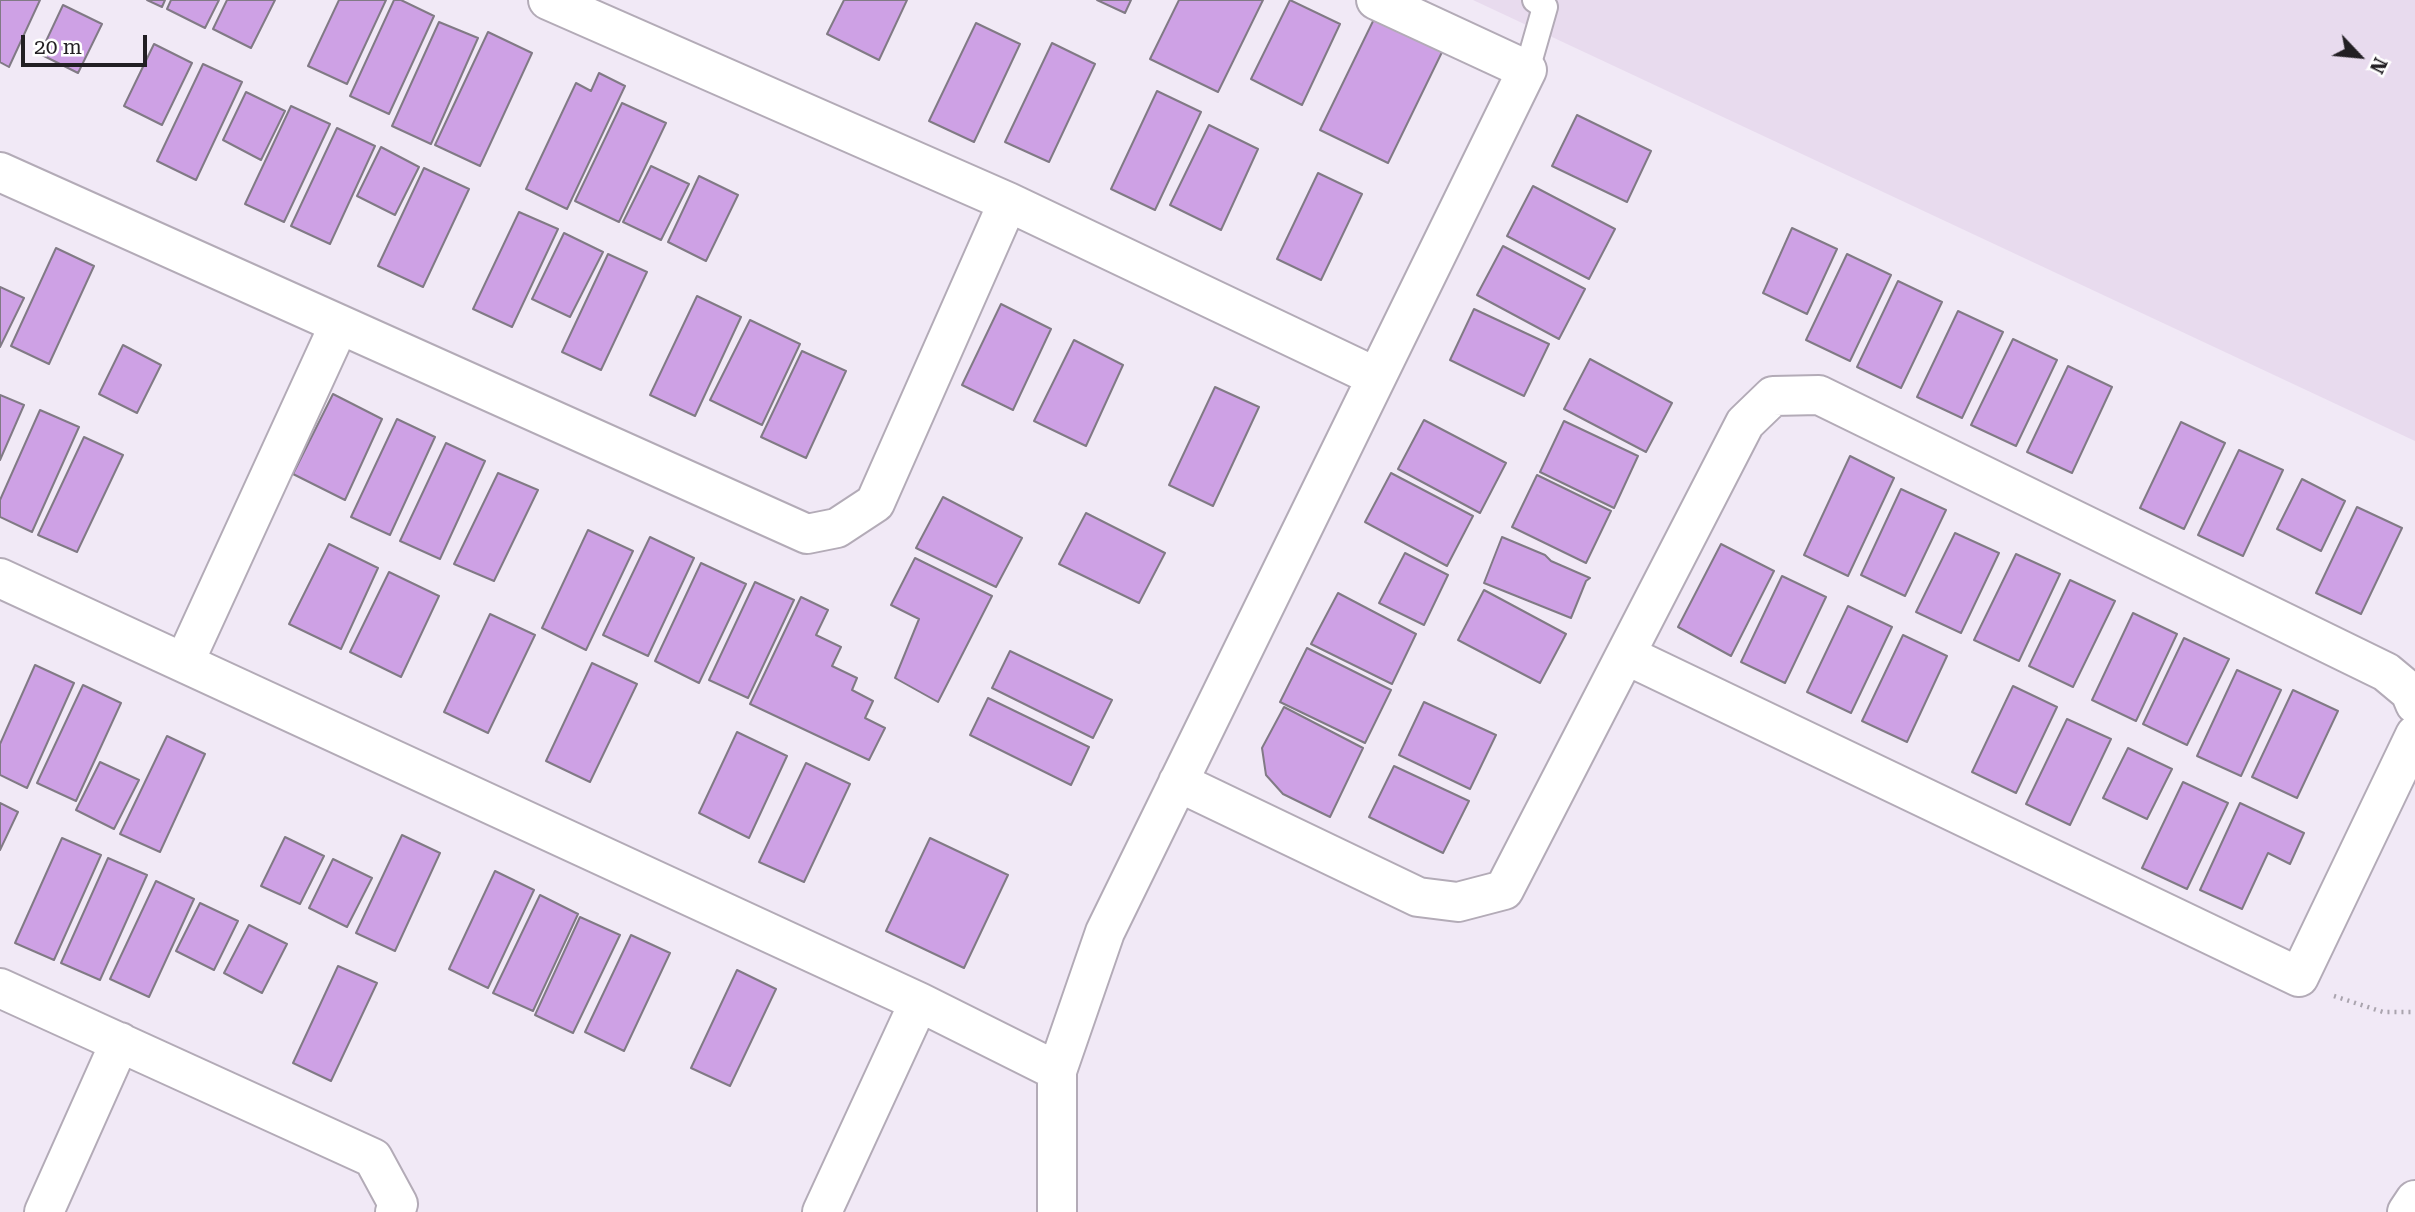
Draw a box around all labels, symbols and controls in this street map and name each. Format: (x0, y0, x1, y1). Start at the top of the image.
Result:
scale bar (24, 21, 150, 65)
north arrow (2324, 21, 2394, 91)
text: 20 m (34, 35, 82, 59)
text: N (2365, 54, 2392, 77)

